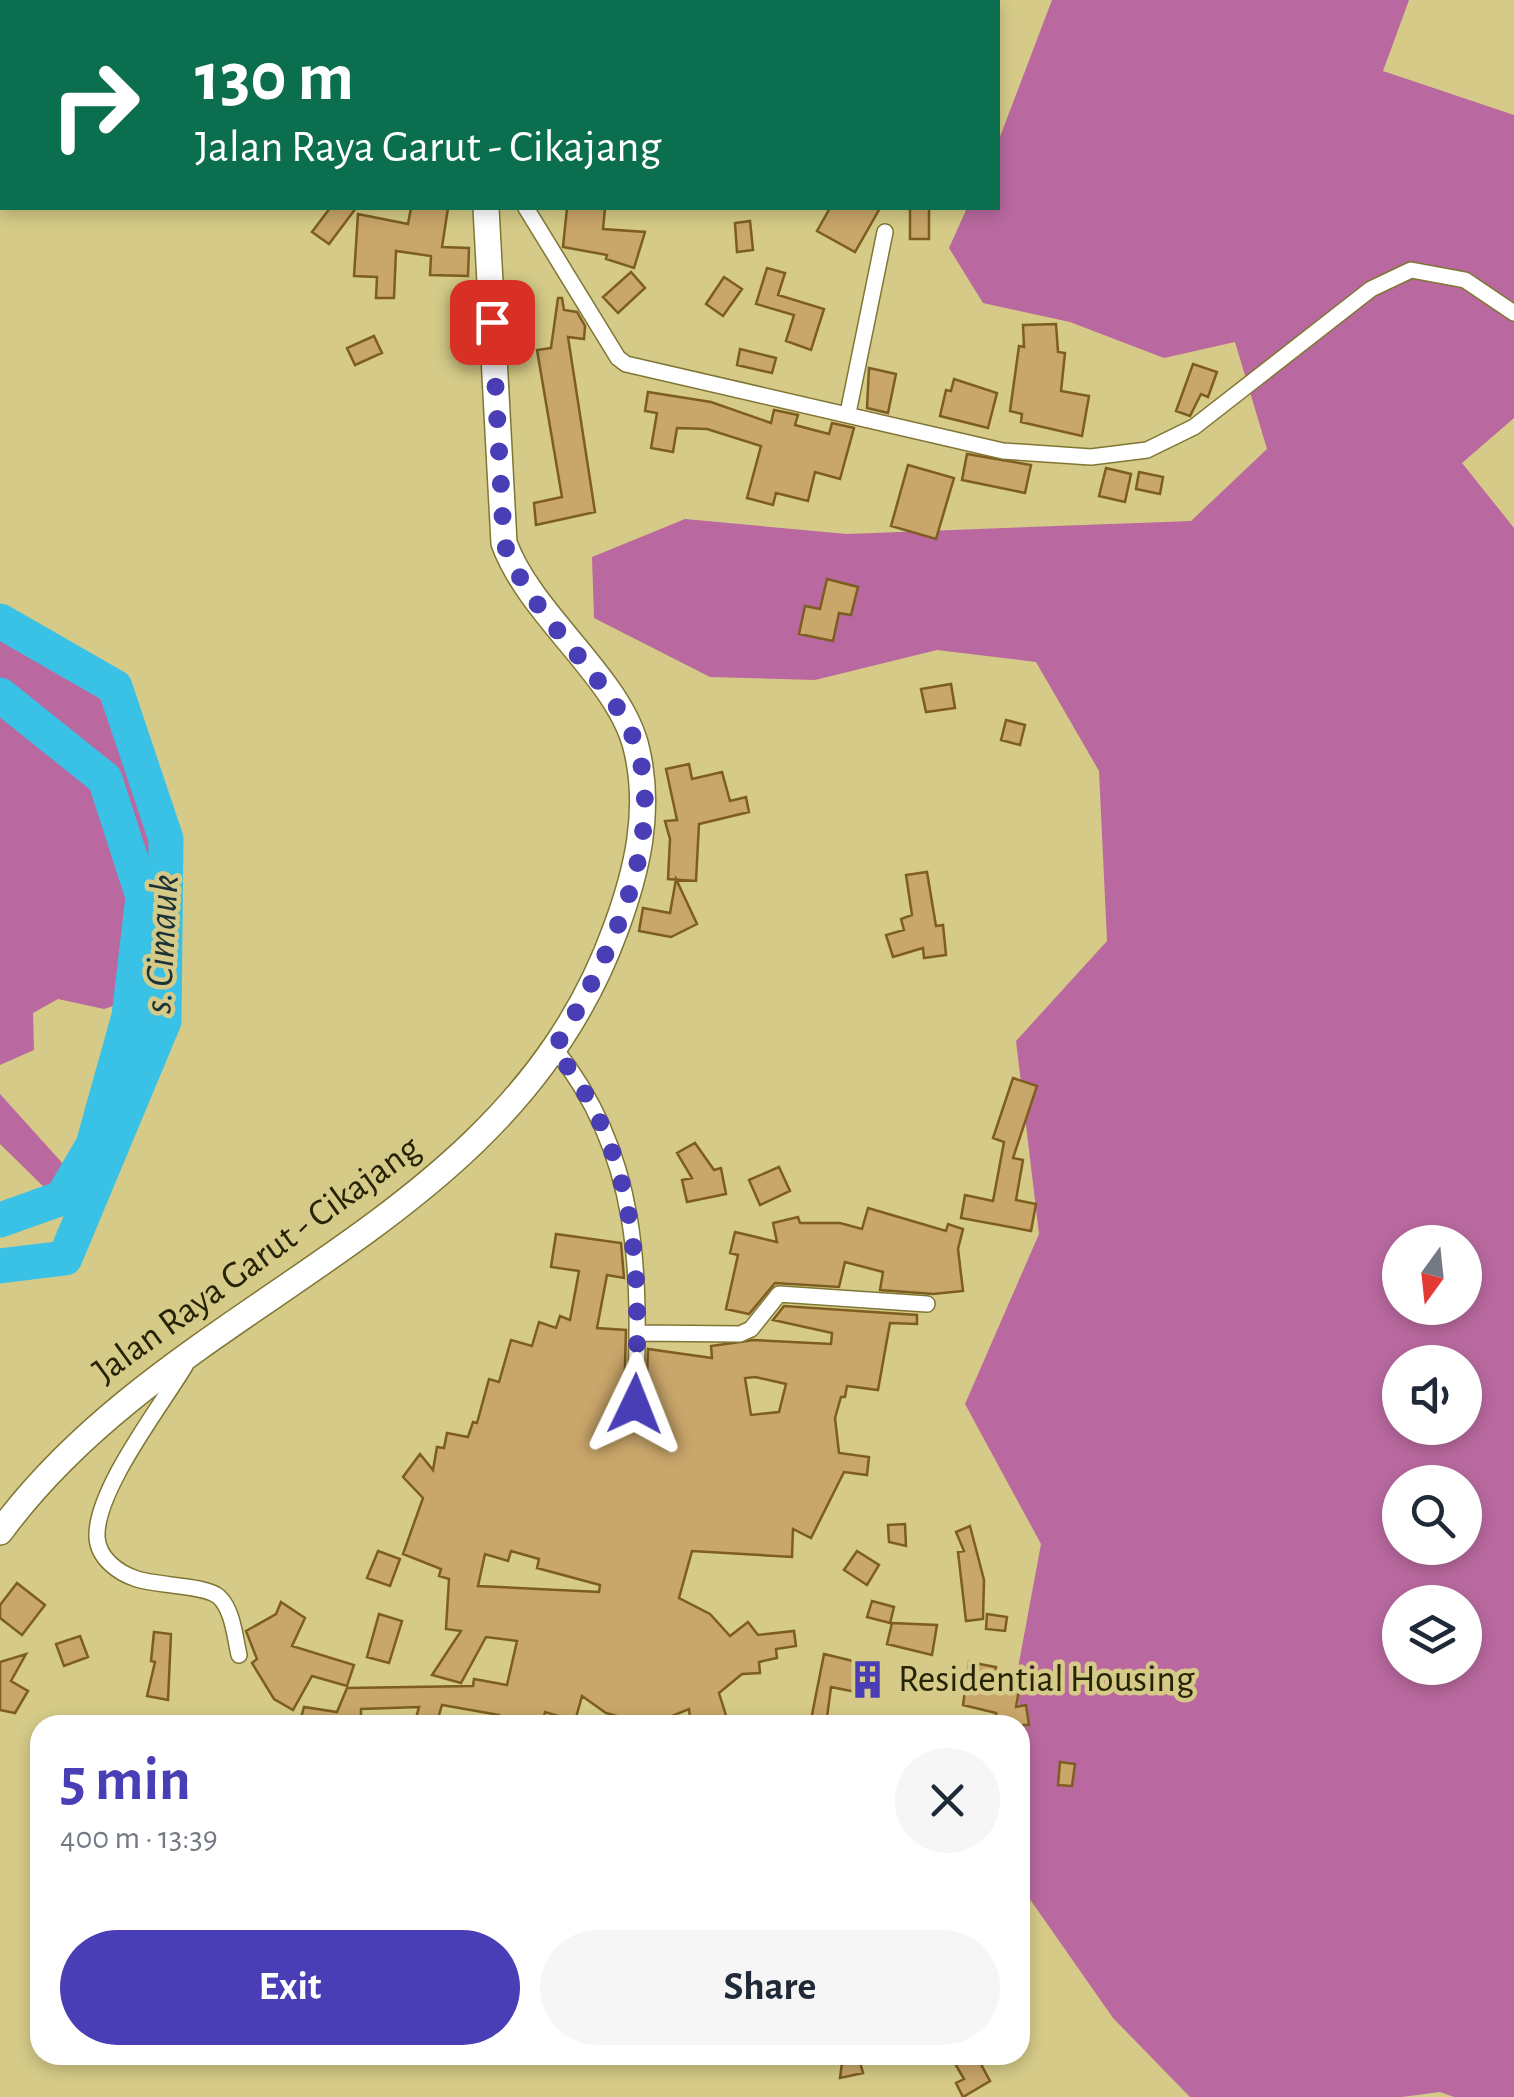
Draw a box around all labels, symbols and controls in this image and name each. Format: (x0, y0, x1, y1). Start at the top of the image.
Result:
icon: right (30, 40, 160, 170)
text: 130 m (195, 43, 354, 113)
text: Jalan Raya Garut - Cikajang (195, 125, 661, 170)
pin (450, 280, 535, 365)
icon: arrive (465, 295, 520, 350)
water label: s. Cimauk (138, 874, 186, 1015)
street label: Jalan Raya Garut - Cikajang (87, 1129, 428, 1391)
north arrow (1382, 1225, 1482, 1325)
map controls (1382, 1225, 1482, 1685)
button: sound (1382, 1345, 1482, 1445)
position arrow (583, 1352, 687, 1456)
button: search (1382, 1465, 1482, 1565)
button: layers (1382, 1585, 1482, 1685)
building icon: Residential Housing (847, 1659, 889, 1701)
place label: Residential Housing (898, 1661, 1195, 1699)
button: close (895, 1748, 1000, 1853)
text: 5 min (60, 1751, 191, 1811)
text: 400 m · 13:39 (60, 1822, 218, 1854)
button: Exit (60, 1930, 520, 2045)
button: Share (540, 1930, 1000, 2045)

